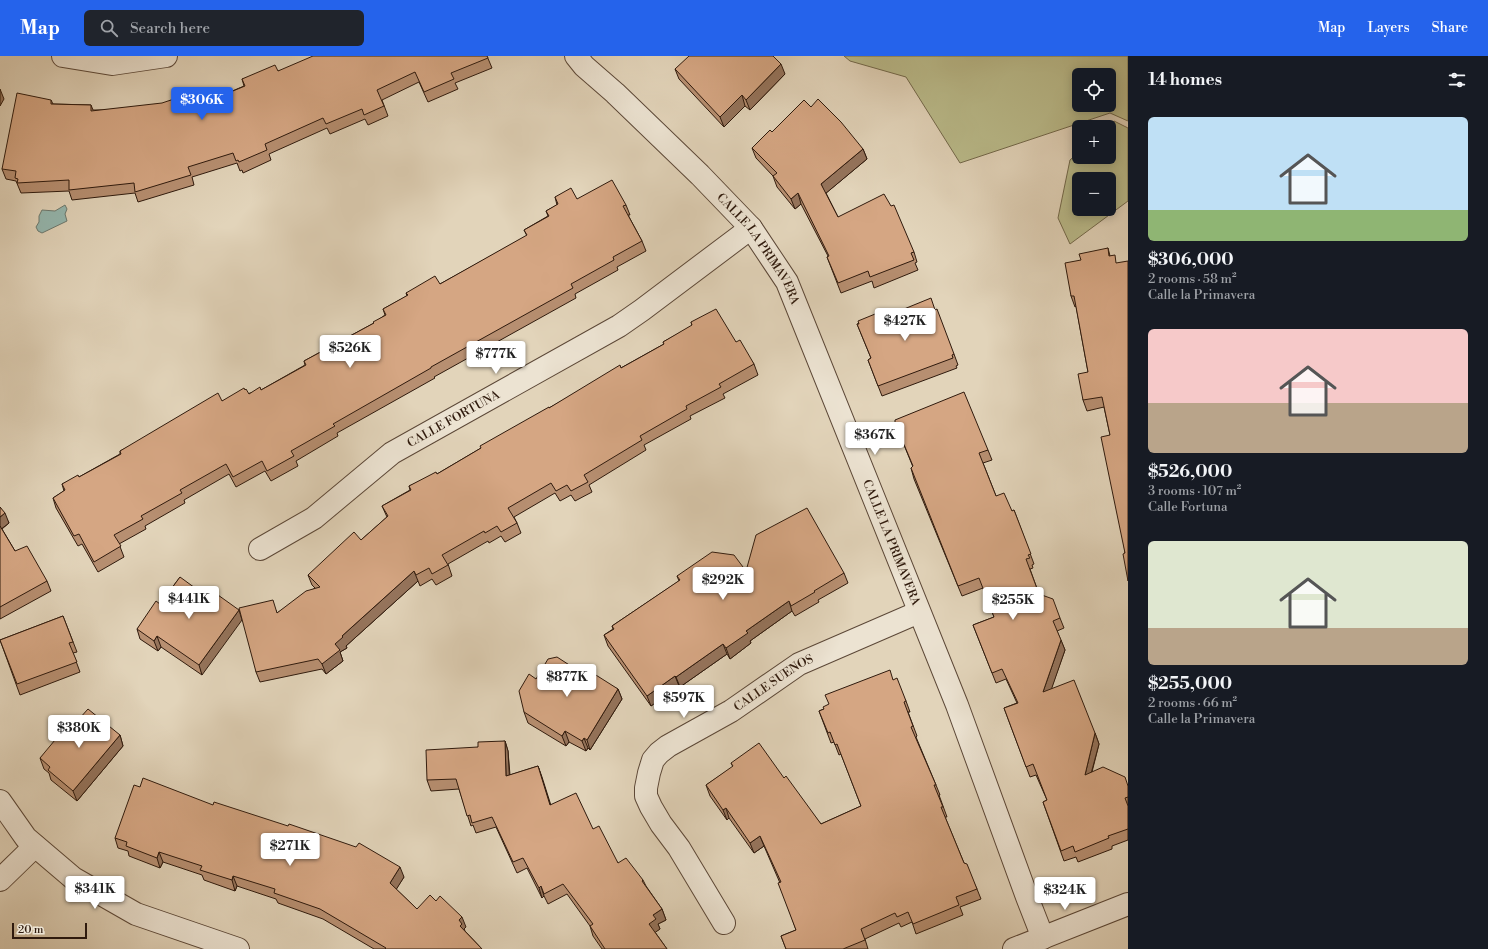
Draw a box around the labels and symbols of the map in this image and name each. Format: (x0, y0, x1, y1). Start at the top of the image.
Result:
pin: $306K (174, 87, 230, 121)
street label: CALLE LA PRIMAVERA (714, 190, 803, 308)
pin: $427K (877, 308, 933, 342)
pin: $526K (322, 335, 378, 369)
pin: $777K (468, 341, 524, 375)
street label: CALLE FORTUNA (404, 387, 503, 451)
pin: $367K (847, 422, 903, 456)
street label: CALLE LA PRIMAVERA (860, 477, 924, 608)
pin: $292K (695, 567, 751, 601)
pin: $441K (161, 586, 217, 620)
pin: $255K (985, 587, 1041, 621)
street label: CALLE SUENOS (731, 651, 816, 714)
pin: $877K (539, 664, 595, 698)
pin: $597K (656, 685, 712, 719)
pin: $380K (51, 715, 107, 749)
pin: $271K (262, 833, 318, 867)
pin: $341K (67, 876, 123, 910)
pin: $324K (1037, 877, 1093, 911)
scale bar (12, 921, 87, 940)

